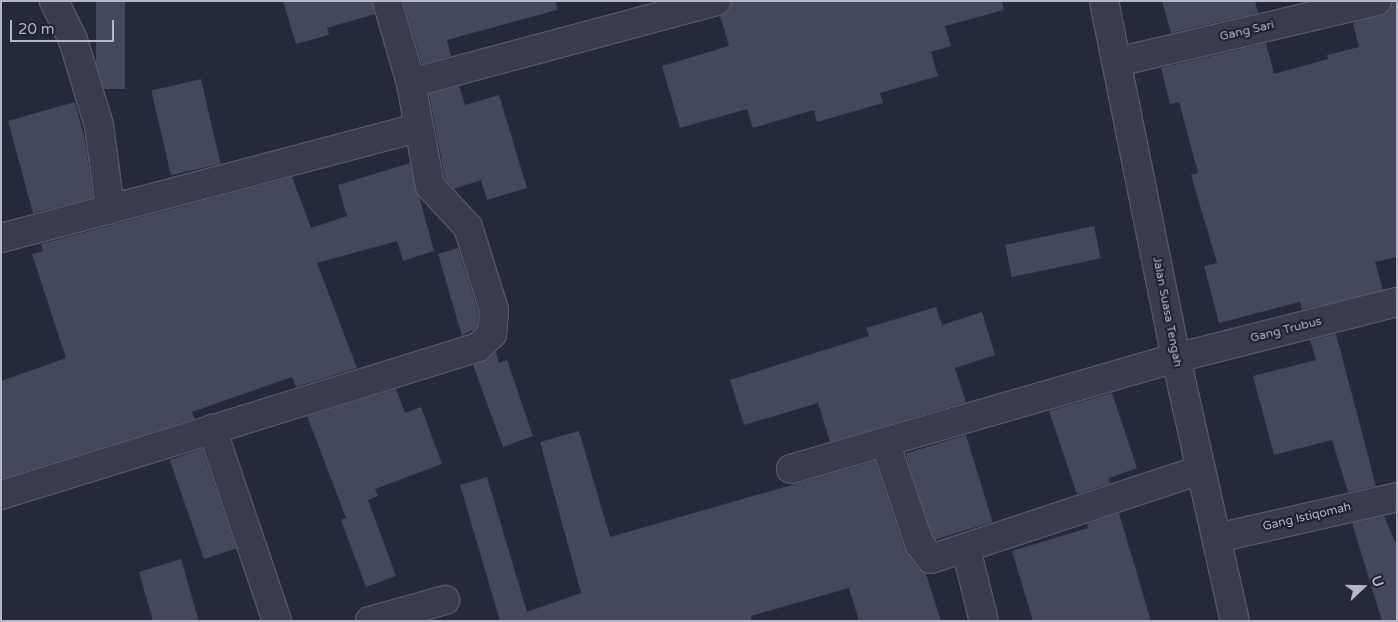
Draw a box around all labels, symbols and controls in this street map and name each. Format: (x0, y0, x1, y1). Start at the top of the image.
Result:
scale bar (12, 10, 116, 42)
street label: Gang Sari (1218, 18, 1276, 44)
text: 20 m (18, 20, 55, 38)
street label: Jalan Suasa Tengah (1149, 256, 1185, 368)
street label: Gang Trubus (1249, 314, 1323, 346)
street label: Gang Istiqomah (1261, 500, 1353, 534)
north arrow (1338, 562, 1388, 612)
text: U (1368, 573, 1387, 589)

